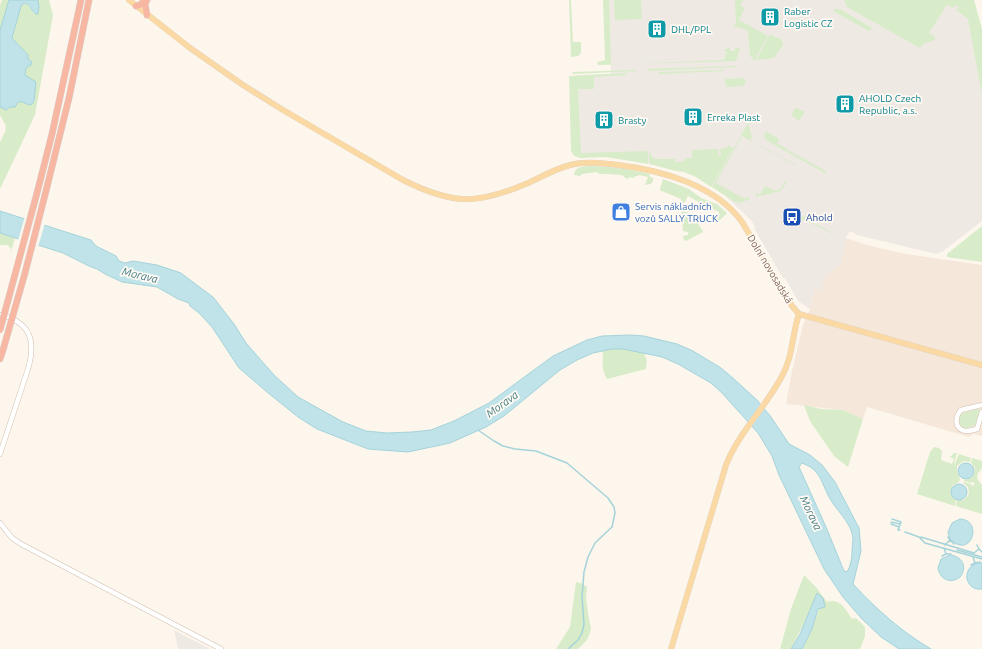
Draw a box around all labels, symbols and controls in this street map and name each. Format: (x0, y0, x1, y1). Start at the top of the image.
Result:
building icon: Raber Logistic CZ (759, 6, 781, 28)
place label: Raber Logistic CZ (784, 6, 833, 29)
building icon: DHL/PPL (646, 18, 668, 40)
place label: DHL/PPL (671, 24, 711, 35)
building icon: AHOLD Czech Republic, a.s. (834, 93, 856, 115)
place label: AHOLD Czech Republic, a.s. (859, 93, 921, 116)
building icon: Erreka Plast (682, 106, 704, 128)
building icon: Brasty (593, 109, 615, 131)
place label: Erreka Plast (707, 112, 760, 123)
place label: Brasty (618, 115, 647, 126)
shop icon: Servis nákladních vozů SALLY TRUCK (610, 201, 632, 223)
place label: Servis nákladních vozů SALLY TRUCK (635, 201, 718, 224)
bus stop icon: Ahold (781, 206, 803, 228)
place label: Ahold (806, 212, 833, 223)
street label: Dolní novosadská (745, 233, 795, 305)
water label: Morava (121, 265, 159, 285)
water label: Morava (484, 388, 520, 420)
water label: Morava (798, 494, 824, 532)

